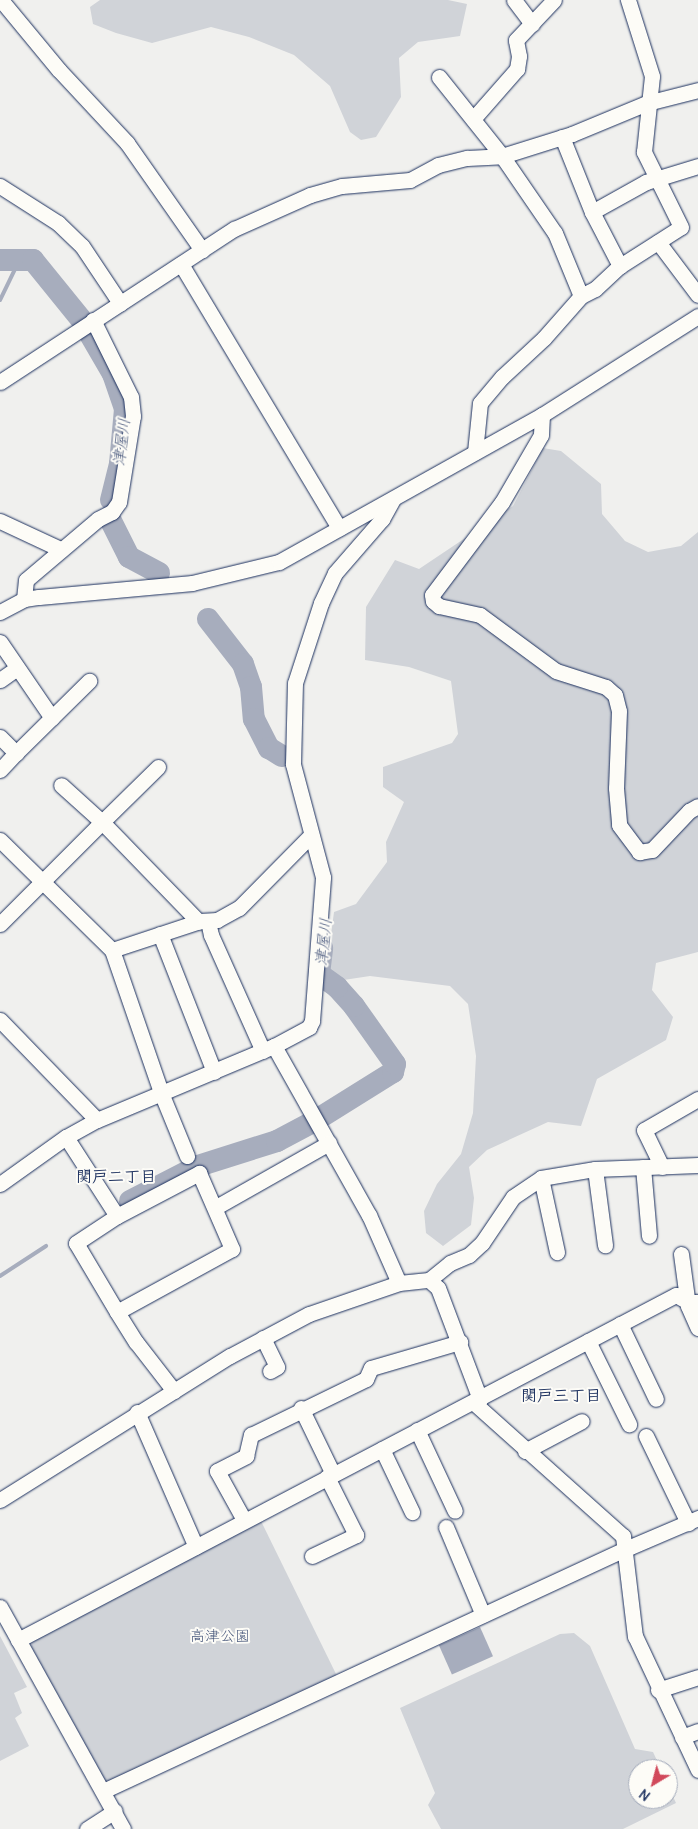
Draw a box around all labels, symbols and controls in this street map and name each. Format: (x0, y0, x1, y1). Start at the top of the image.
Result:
water label: 津屋川 (109, 417, 133, 467)
water label: 津屋川 (311, 917, 335, 967)
district label: 関戸二丁目 (76, 1166, 156, 1186)
district label: 関戸三丁目 (521, 1385, 601, 1405)
park label: 高津公園 (190, 1627, 250, 1645)
north arrow (628, 1759, 678, 1809)
text: N (635, 1785, 654, 1805)

